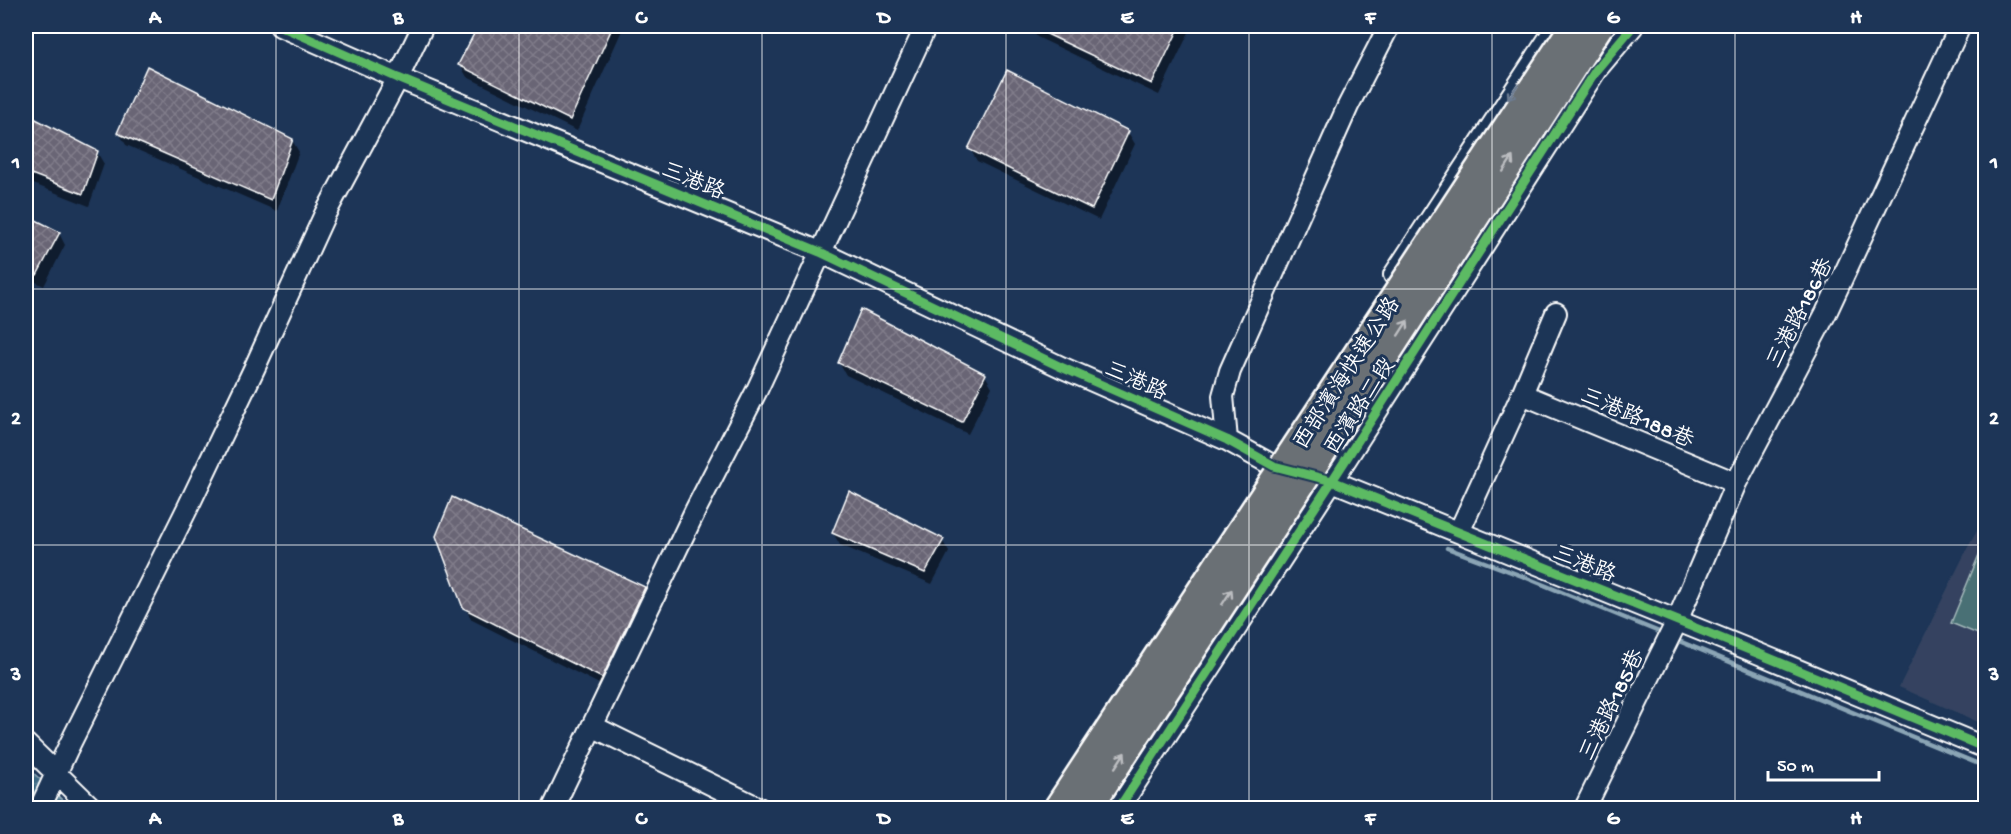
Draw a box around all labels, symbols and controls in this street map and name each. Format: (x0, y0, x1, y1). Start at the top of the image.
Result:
text: A (148, 8, 163, 31)
text: B (392, 8, 404, 31)
text: C (635, 8, 649, 31)
text: D (875, 8, 891, 31)
text: E (1121, 8, 1135, 31)
text: F (1364, 8, 1377, 31)
text: G (1607, 8, 1621, 31)
text: H (1850, 8, 1862, 31)
one-way arrow (1507, 83, 1519, 100)
text: 1 (11, 153, 20, 176)
text: 1 (1989, 153, 1998, 176)
street label: 三港路 (657, 156, 729, 207)
one-way arrow (1503, 156, 1515, 173)
street label: 三港路186巷 (1761, 254, 1840, 373)
street label: 西部濱海快速公路 (1288, 292, 1407, 455)
one-way arrow (1397, 320, 1409, 337)
street label: 西濱路二段 (1319, 353, 1402, 460)
street label: 三港路 (1100, 356, 1172, 408)
street label: 三港路188巷 (1576, 382, 1698, 455)
text: 2 (11, 409, 21, 432)
text: 2 (1989, 409, 1999, 432)
street label: 三港路 (1548, 539, 1620, 590)
one-way arrow (1221, 589, 1233, 605)
street label: 三港路185巷 (1574, 645, 1652, 766)
text: 3 (10, 665, 21, 688)
text: 3 (1988, 665, 1999, 688)
scale bar (1768, 744, 1879, 782)
one-way arrow (1114, 752, 1126, 768)
text: 50 m (1777, 757, 1814, 778)
text: A (148, 809, 163, 832)
text: B (392, 809, 404, 832)
text: C (635, 809, 649, 832)
text: D (875, 809, 891, 832)
text: E (1121, 809, 1135, 832)
text: F (1364, 809, 1377, 832)
text: G (1607, 809, 1621, 832)
text: H (1850, 809, 1862, 832)

